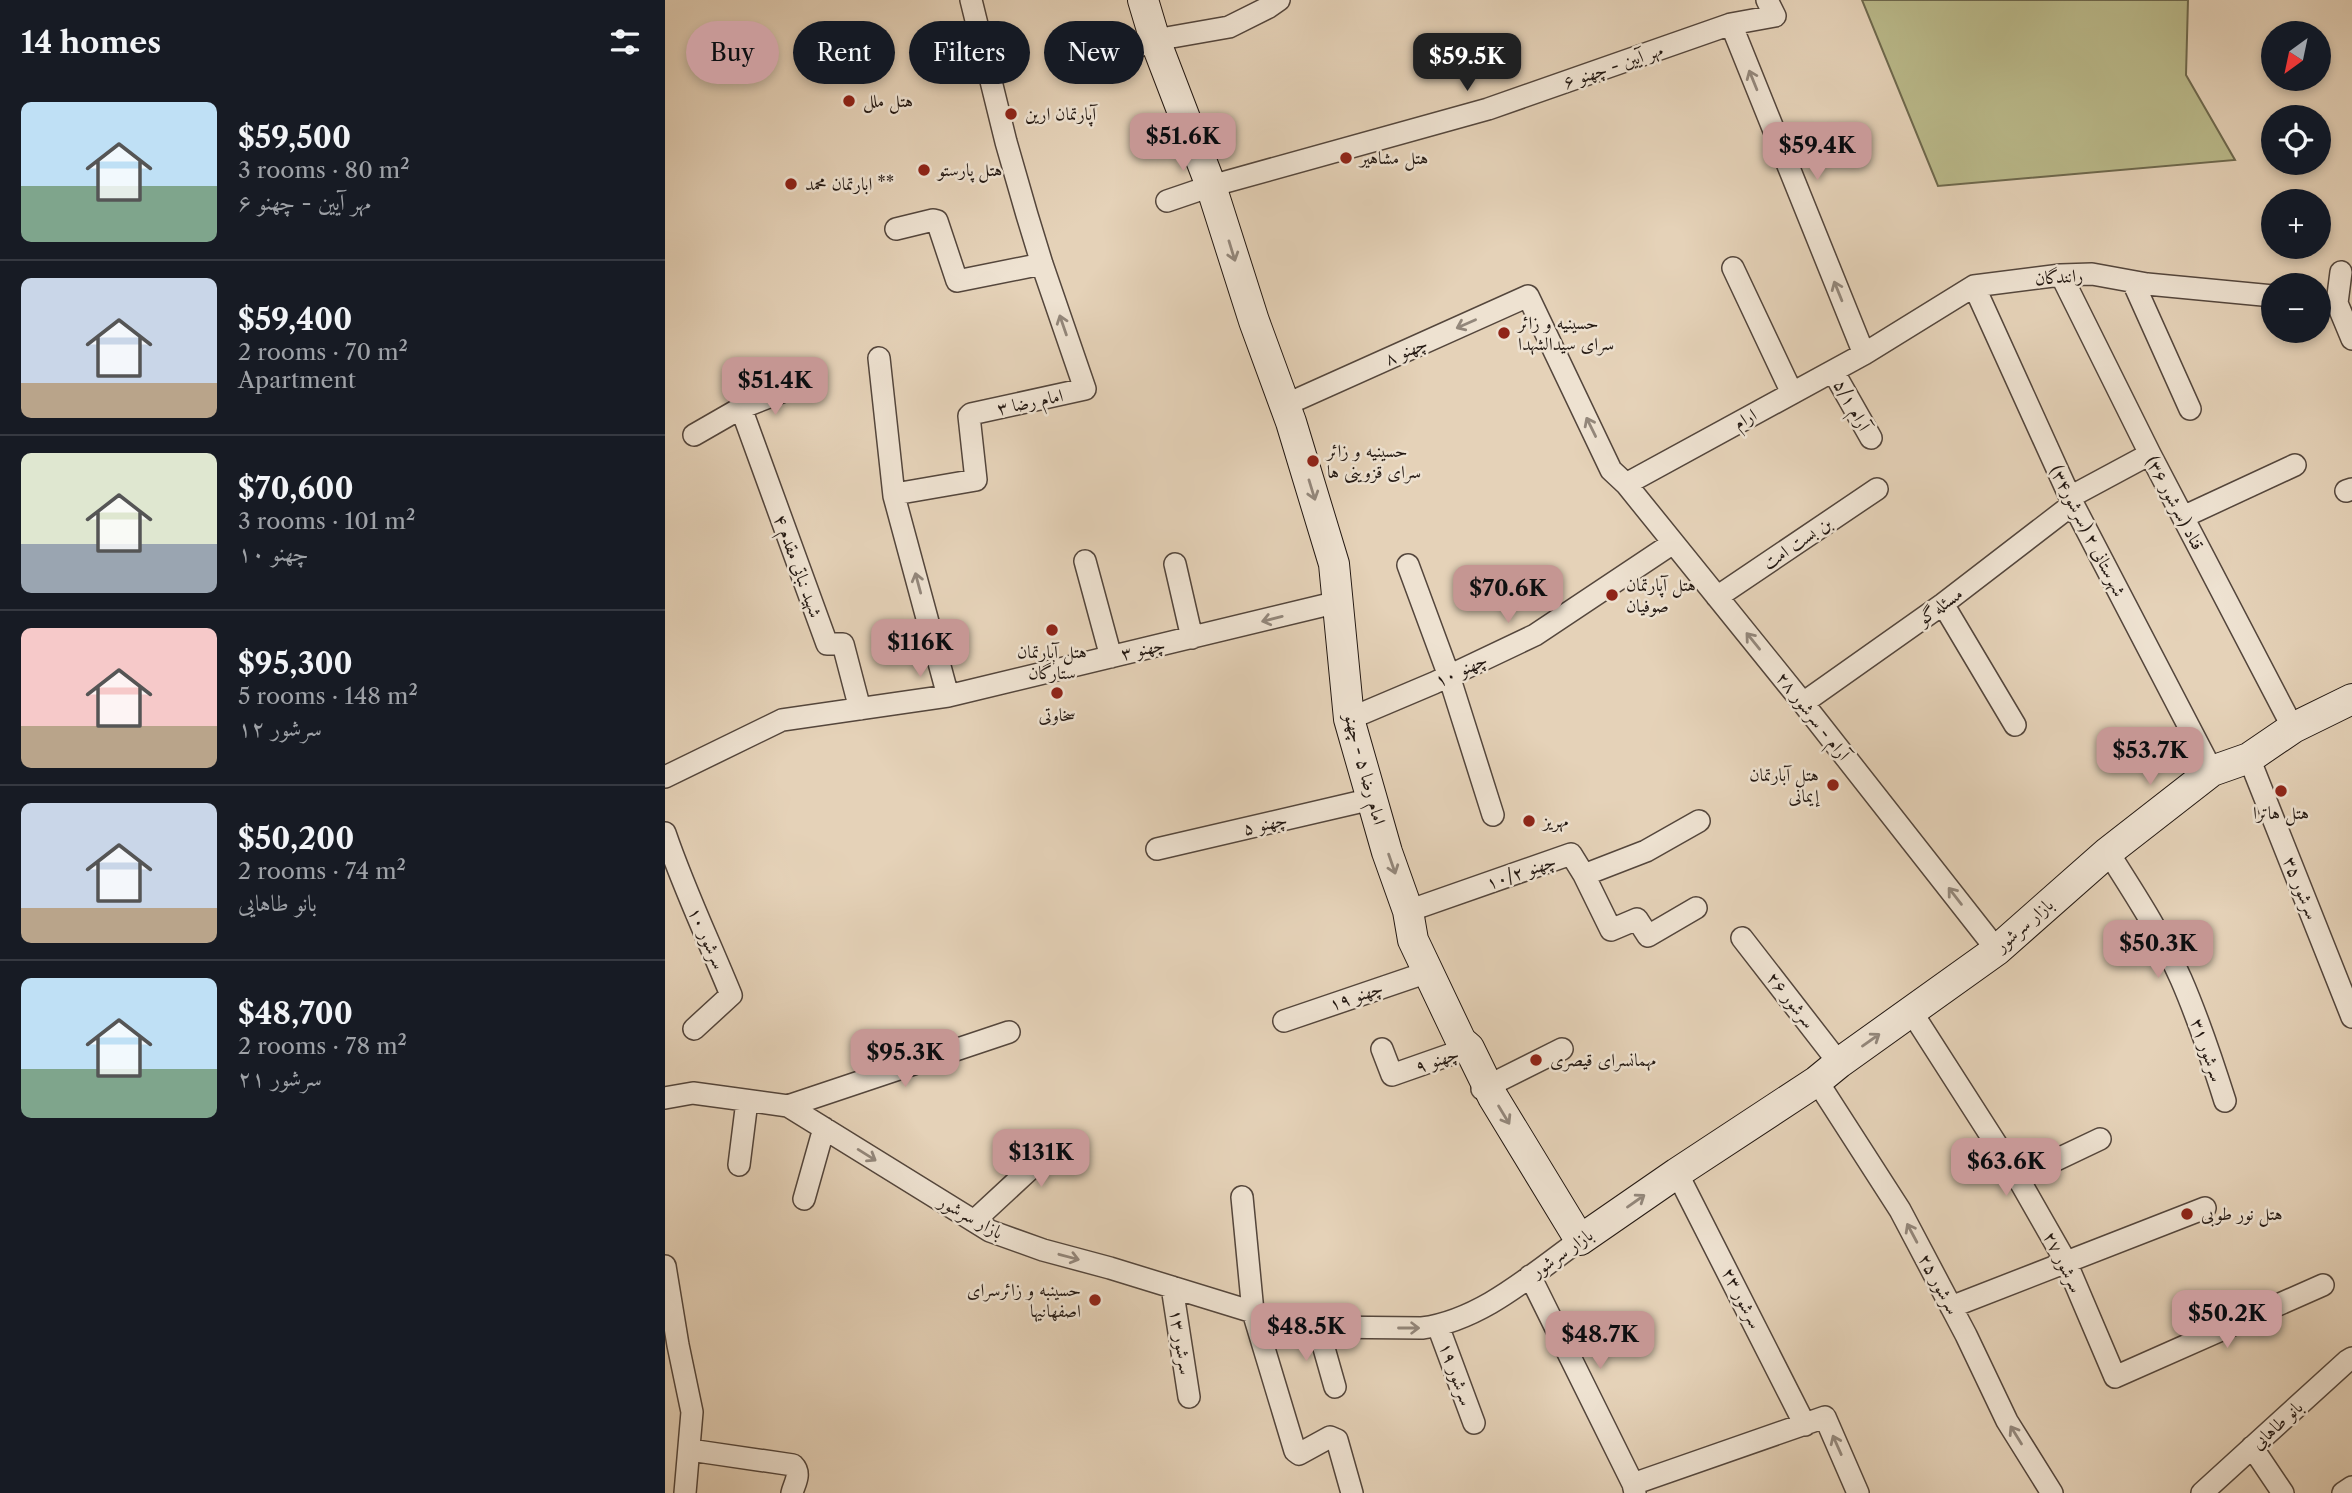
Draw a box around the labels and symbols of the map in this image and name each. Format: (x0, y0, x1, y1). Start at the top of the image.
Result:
north arrow (2261, 21, 2331, 91)
pin: $59.5K (1410, 34, 1524, 93)
street label: مهر آیین - چهنو ۶ (1560, 39, 1666, 94)
one-way arrow (1746, 70, 1759, 91)
place label: هتل ملل (863, 90, 913, 114)
marker: هتل ملل (841, 93, 857, 109)
place label: آپارتمان ارين (1025, 103, 1098, 127)
marker: آپارتمان ارين (1003, 106, 1019, 122)
pin: $51.6K (1126, 114, 1240, 173)
pin: $59.4K (1760, 122, 1874, 182)
place label: هتل مشاهیر (1358, 147, 1428, 171)
marker: هتل مشاهیر (1338, 150, 1354, 166)
place label: هتل پارستو (936, 159, 1002, 183)
marker: هتل پارستو (916, 162, 932, 178)
place label: ابارتمان محمد ** (805, 173, 894, 195)
marker: ابارتمان محمد ** (783, 176, 799, 192)
one-way arrow (1226, 239, 1239, 261)
street label: رانندگان (2034, 264, 2084, 290)
one-way arrow (1831, 281, 1844, 302)
place label: حسینیه و زائر سرای سیدالشهدا (1516, 312, 1614, 356)
one-way arrow (1056, 314, 1068, 336)
one-way arrow (1455, 318, 1477, 331)
marker: حسینیه و زائر سرای سیدالشهدا (1496, 325, 1512, 341)
street label: چهنو ۸ (1381, 332, 1431, 371)
pin: $51.4K (718, 358, 832, 417)
street label: آرام ۵/۱ (1825, 375, 1876, 439)
street label: امام رضا ۳ (995, 384, 1066, 425)
street label: ارام (1730, 404, 1763, 439)
one-way arrow (1583, 417, 1597, 438)
place label: حسینیه و زائر سرای قزوینی ها (1325, 440, 1421, 484)
street label: قناد (سرشور ۳۶) (2140, 452, 2209, 554)
marker: حسینیه و زائر سرای قزوینی ها (1305, 453, 1321, 469)
street label: شهرستانی ۲ (سرشور۳۴) (2045, 462, 2131, 601)
one-way arrow (1306, 478, 1319, 500)
street label: شهید نباتی مقدم ۴ (764, 512, 827, 622)
street label: بن بست امت (1758, 512, 1836, 574)
pin: $70.6K (1451, 566, 1565, 625)
one-way arrow (911, 572, 924, 595)
place label: هتل آپارتمان صوفیان (1626, 574, 1696, 617)
street label: مسئله‌گو (1912, 582, 1967, 631)
marker: هتل آپارتمان صوفیان (1604, 587, 1620, 603)
one-way arrow (1261, 613, 1283, 626)
pin: $116K (871, 620, 969, 679)
marker: هتل آپارتمان ستارگان (1044, 622, 1060, 638)
street label: چهنو ۳ (1119, 633, 1168, 666)
one-way arrow (1745, 633, 1761, 651)
place label: هتل آپارتمان ستارگان (1017, 641, 1087, 684)
street label: چهنو ۱۰ (1431, 648, 1491, 693)
street label: آرام - سرشور ۲۸ (1768, 667, 1856, 769)
marker: سخاوتی (1049, 685, 1065, 701)
place label: سخاوتی (1038, 704, 1076, 726)
street label: امام رضا ۵ - چهنو (1334, 709, 1390, 828)
pin: $53.7K (2093, 728, 2207, 787)
place label: هتل آبارتمان إیمانی (1749, 764, 1820, 807)
marker: هتل آبارتمان إیمانی (1825, 777, 1841, 793)
marker: هتل هاترا (2273, 783, 2289, 799)
place label: هتل هاترا (2253, 802, 2309, 826)
street label: چهنو ۵ (1241, 808, 1290, 841)
place label: مهریز (1541, 810, 1569, 833)
marker: مهریز (1521, 813, 1537, 829)
street label: چهنو ۱۰/۲ (1483, 850, 1559, 895)
one-way arrow (1386, 853, 1399, 875)
street label: سرشور ۳۵ (2278, 853, 2323, 923)
one-way arrow (1947, 888, 1962, 906)
street label: بازار سرشور (1989, 894, 2058, 958)
street label: سرشور ۱۰ (683, 904, 730, 973)
pin: $50.3K (2101, 920, 2215, 980)
street label: سرشور ۲۶ (1761, 967, 1820, 1033)
street label: چهنو ۱۹ (1326, 977, 1386, 1016)
street label: سرشور ۳۱ (2185, 1015, 2228, 1085)
pin: $95.3K (848, 1030, 962, 1089)
one-way arrow (1861, 1032, 1880, 1047)
street label: چهنو ۹ (1412, 1042, 1462, 1079)
place label: مهمانسرای قیصری (1550, 1049, 1656, 1072)
marker: مهمانسرای قیصری (1528, 1052, 1544, 1068)
one-way arrow (1497, 1104, 1511, 1124)
pin: $131K (992, 1130, 1090, 1189)
pin: $63.6K (1949, 1138, 2063, 1198)
one-way arrow (857, 1148, 876, 1163)
street label: بازار سرشور (933, 1189, 1007, 1245)
one-way arrow (1626, 1194, 1645, 1208)
place label: هتل نور طوبی (2201, 1203, 2283, 1227)
marker: هتل نور طوبی (2179, 1206, 2195, 1222)
one-way arrow (1905, 1223, 1918, 1244)
street label: بازار سرشور (1525, 1224, 1598, 1284)
street label: سرشور ۲۷ (2038, 1228, 2087, 1297)
street label: سرشور ۲۵ (1913, 1250, 1964, 1319)
one-way arrow (1057, 1251, 1080, 1264)
street label: سرشور ۲۳ (1716, 1264, 1767, 1333)
place label: حسینبه و زائرسرای اصفهانیها (967, 1279, 1081, 1323)
pin: $50.2K (2170, 1290, 2284, 1350)
marker: حسینبه و زائرسرای اصفهانیها (1087, 1292, 1103, 1308)
pin: $48.5K (1249, 1304, 1363, 1363)
street label: سرشور ۱۳ (1164, 1308, 1197, 1376)
pin: $48.7K (1543, 1312, 1657, 1371)
one-way arrow (1397, 1321, 1420, 1335)
street label: سرشور ۱۹ (1434, 1339, 1478, 1409)
street label: بانو طاهایی (2247, 1396, 2308, 1455)
one-way arrow (2008, 1426, 2022, 1446)
one-way arrow (1830, 1435, 1843, 1456)

